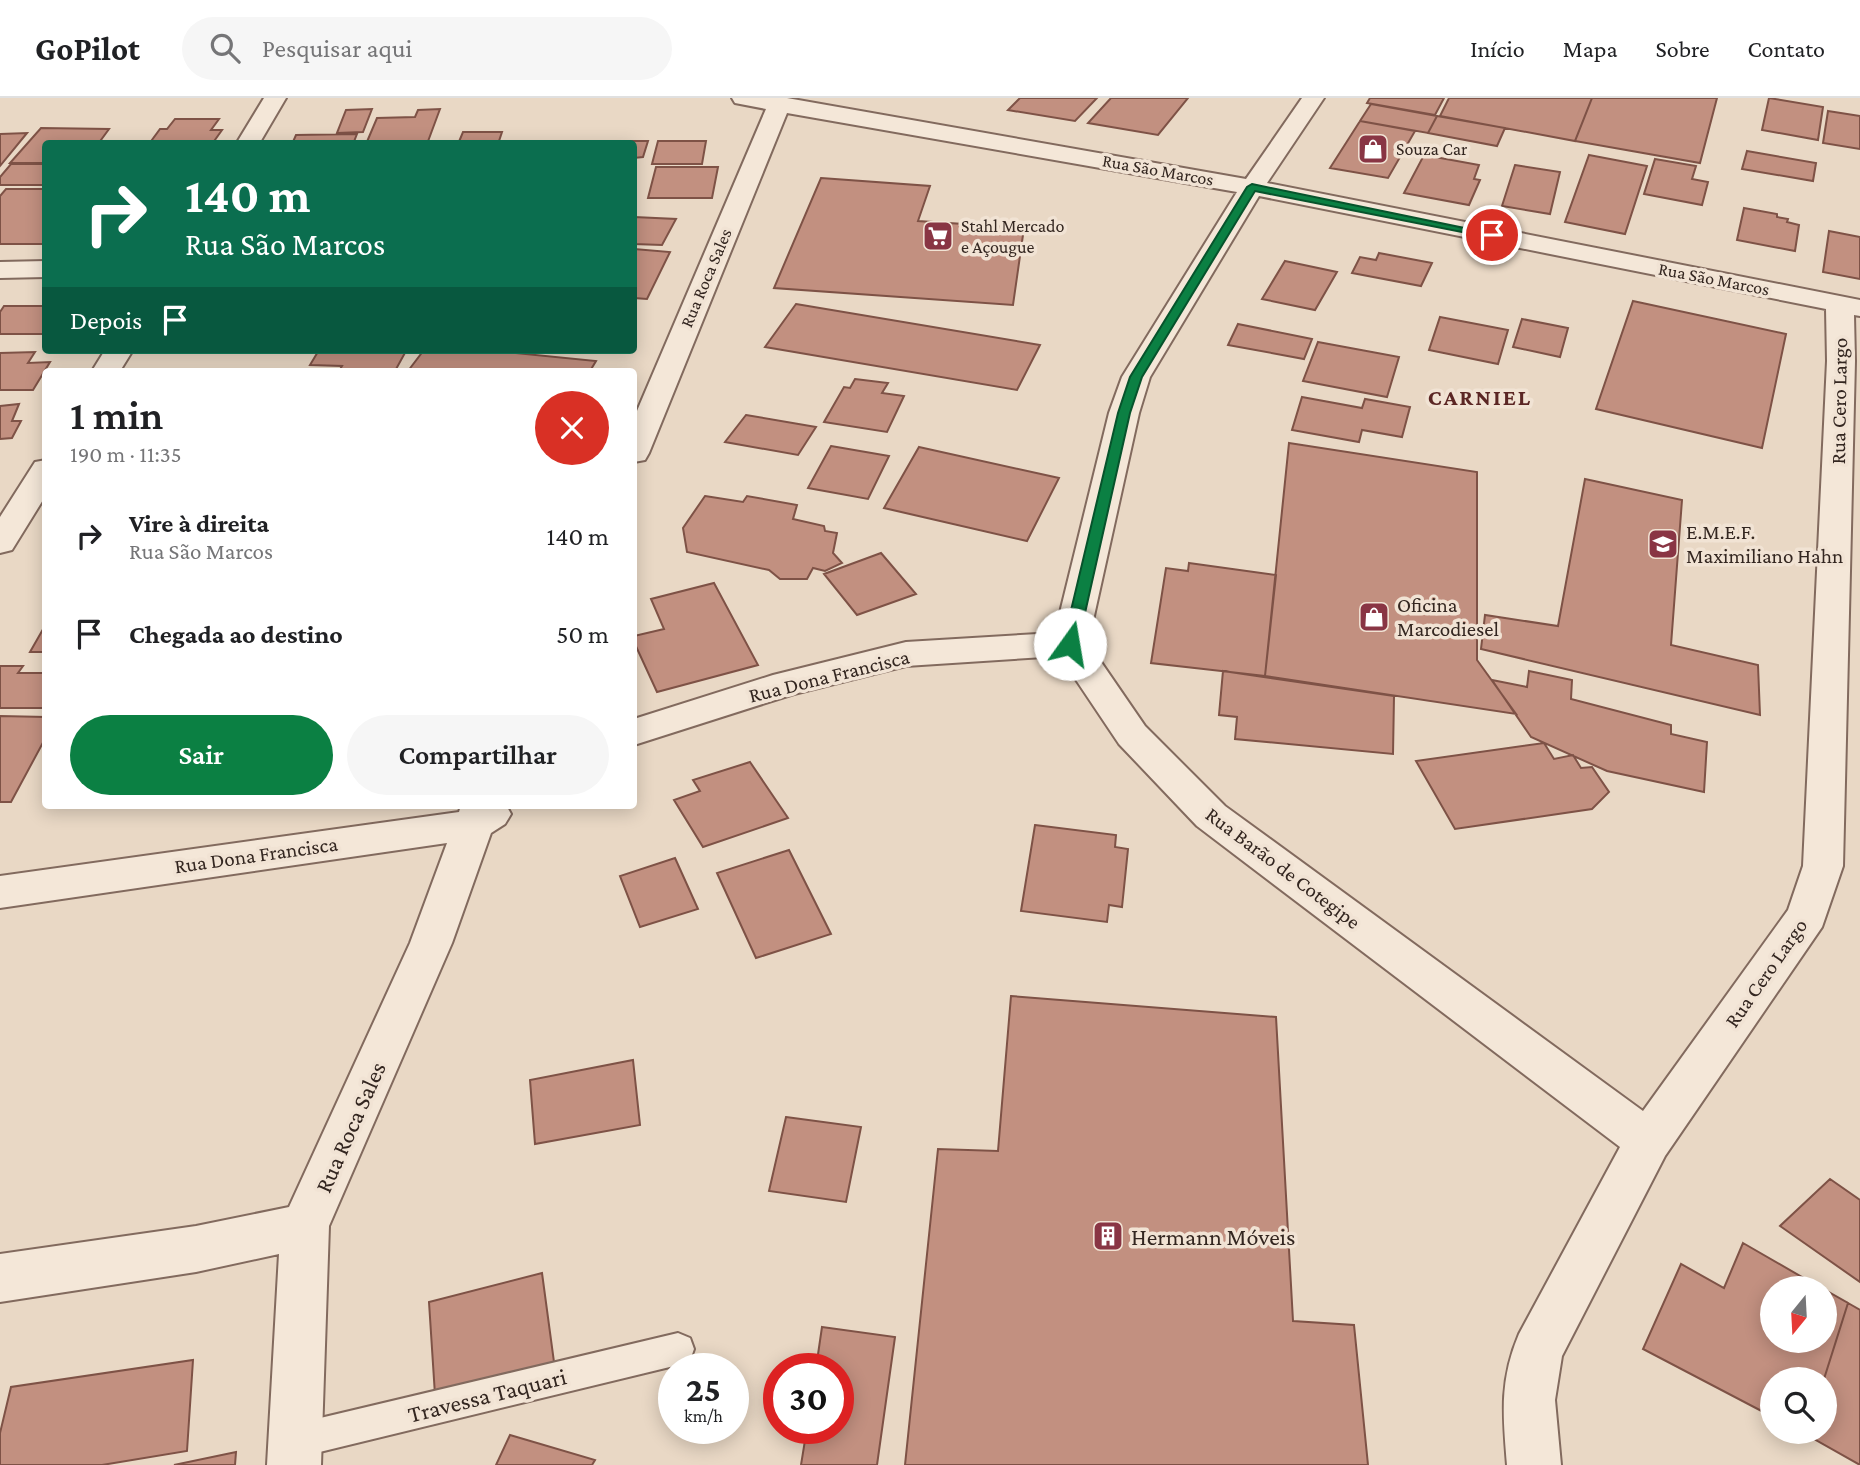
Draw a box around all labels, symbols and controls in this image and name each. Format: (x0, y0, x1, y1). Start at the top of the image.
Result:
search box (182, 17, 672, 80)
icon: search (206, 29, 244, 67)
text: GoPilot (35, 30, 140, 67)
text: Pesquisar aqui (262, 34, 412, 63)
text: Início (1470, 35, 1525, 62)
text: Mapa (1563, 35, 1618, 62)
text: Sobre (1656, 35, 1710, 62)
text: Contato (1748, 35, 1825, 62)
shop icon: Souza Car (1356, 132, 1390, 166)
place label: Souza Car (1396, 139, 1468, 159)
street label: Rua São Marcos (1101, 150, 1215, 190)
icon: right (70, 168, 161, 259)
text: 140 m (185, 168, 310, 223)
pin (1462, 205, 1522, 265)
place label: Stahl Mercado e Açougue (961, 216, 1065, 257)
icon: arrive (1473, 216, 1511, 254)
supermarket icon: Stahl Mercado e Açougue (921, 219, 955, 253)
text: Rua São Marcos (185, 226, 385, 262)
street label: Rua Roca Sales (676, 226, 736, 330)
street label: Rua São Marcos (1657, 258, 1771, 300)
icon: arrive (156, 301, 194, 339)
text: Depois (70, 306, 142, 335)
street label: Rua Cero Largo (1826, 337, 1852, 465)
district label: CARNIEL (1428, 384, 1532, 410)
text: 1 min (70, 391, 163, 438)
button: close (535, 391, 609, 465)
text: 190 m · 11:35 (70, 441, 182, 467)
text: Vire à direita (129, 509, 269, 538)
icon: right (70, 517, 108, 555)
place label: E.M.E.F. Maximiliano Hahn (1686, 520, 1843, 568)
text: 140 m (547, 522, 609, 551)
school or university icon: E.M.E.F. Maximiliano Hahn (1646, 527, 1680, 561)
text: Rua São Marcos (129, 538, 273, 564)
place label: Oficina Marcodiesel (1397, 593, 1499, 641)
shop icon: Oficina Marcodiesel (1357, 600, 1391, 634)
position arrow (1033, 607, 1107, 681)
icon: arrive (70, 615, 108, 653)
text: Chegada ao destino (129, 620, 343, 649)
text: 50 m (556, 620, 609, 649)
street label: Rua Dona Francisca (746, 644, 912, 708)
button: Sair (70, 715, 333, 795)
button: Compartilhar (347, 715, 609, 795)
street label: Rua Barão de Cotegipe (1201, 802, 1365, 934)
street label: Rua Dona Francisca (173, 832, 339, 878)
street label: Rua Cero Largo (1720, 914, 1812, 1032)
street label: Rua Roca Sales (309, 1057, 391, 1197)
building icon: Hermann Móveis (1091, 1219, 1125, 1253)
place label: Hermann Móveis (1131, 1223, 1295, 1250)
north arrow (1760, 1276, 1838, 1353)
map controls (1760, 1276, 1837, 1444)
speed limit sign: 30 (763, 1353, 854, 1444)
street label: Travessa Taquari (405, 1362, 569, 1428)
button: search (1760, 1367, 1837, 1444)
text: 25 (686, 1370, 721, 1409)
text: km/h (684, 1406, 723, 1426)

